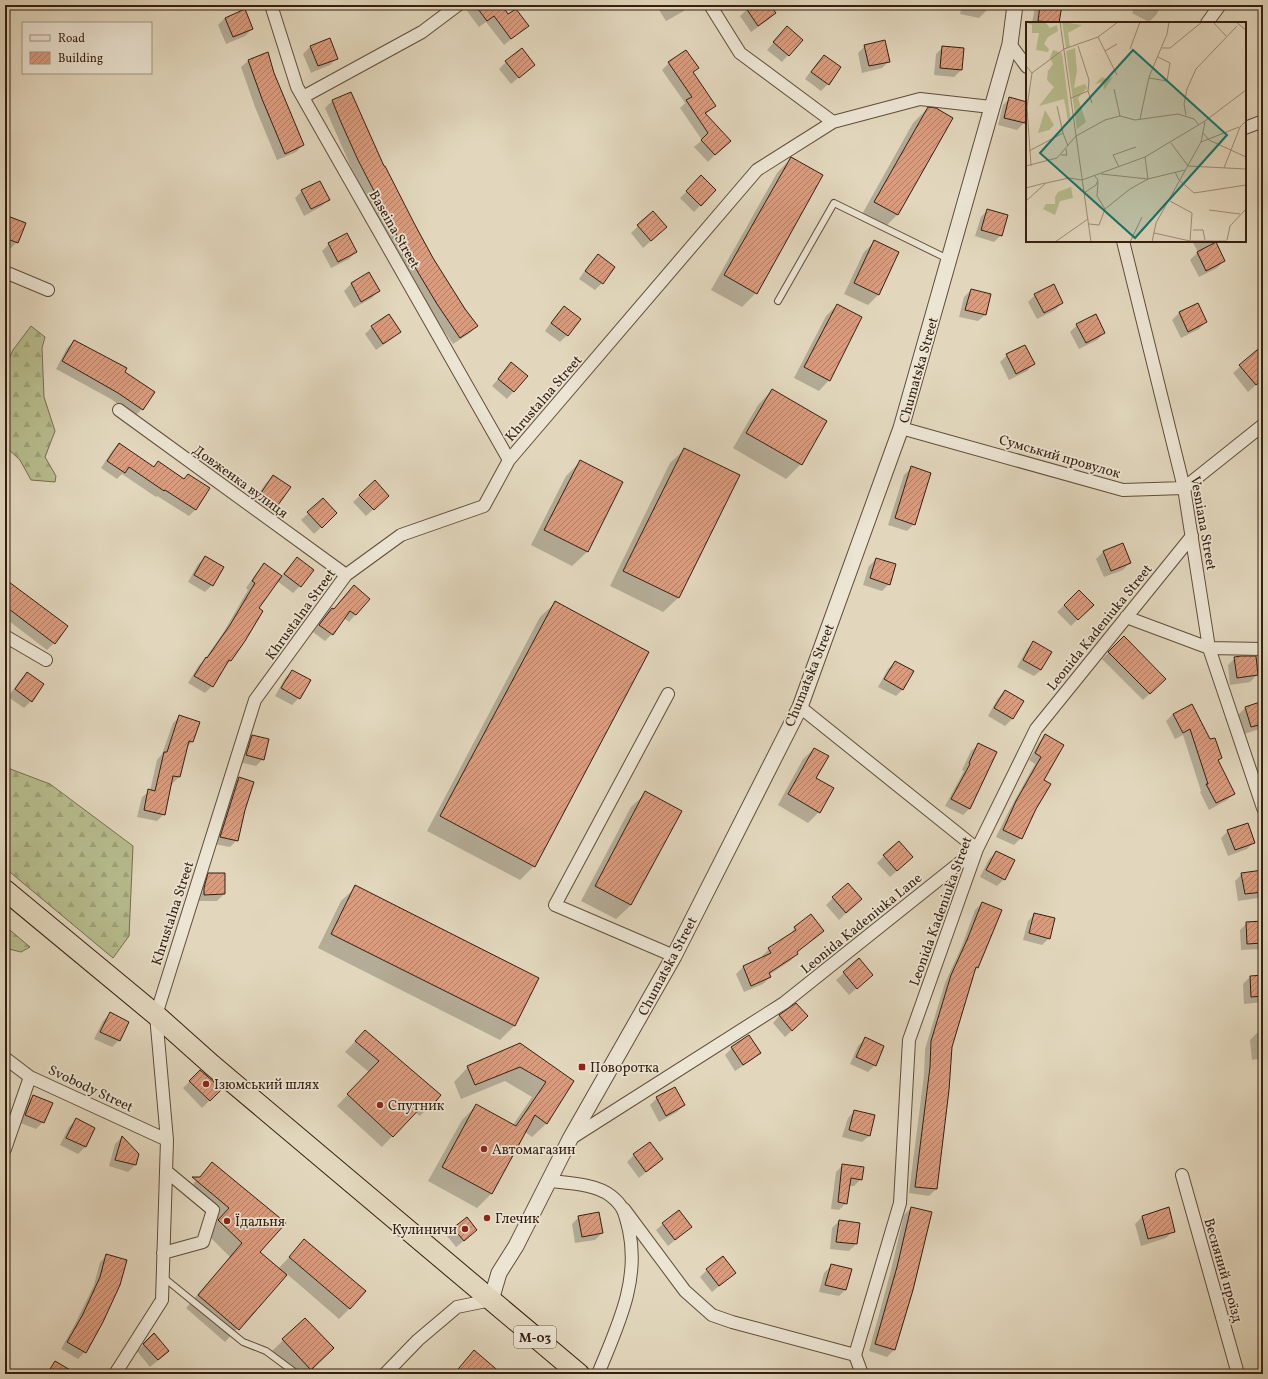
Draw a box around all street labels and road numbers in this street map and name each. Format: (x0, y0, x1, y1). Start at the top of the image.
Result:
street label: Baseina Street (364, 187, 424, 272)
street label: Chumatska Street (895, 315, 944, 426)
street label: Khrustalna Street (501, 352, 587, 446)
street label: Сумський провулок (997, 431, 1123, 484)
street label: Довженка вулиця (189, 441, 292, 523)
street label: Vesniana Street (1185, 475, 1220, 572)
street label: Leonida Kadeniuka Street (1043, 561, 1157, 695)
street label: Khrustalna Street (262, 565, 341, 664)
street label: Chumatska Street (781, 621, 840, 730)
street label: Leonida Kadeniuka Street (906, 834, 977, 989)
street label: Khrustalna Street (148, 859, 199, 968)
street label: Leonida Kadeniuka Lane (797, 869, 927, 979)
street label: Chumatska Street (634, 914, 702, 1020)
street label: Svobody Street (45, 1061, 136, 1117)
street label: Весняний проїзд (1199, 1216, 1247, 1325)
road number: М-03 (514, 1326, 556, 1348)

